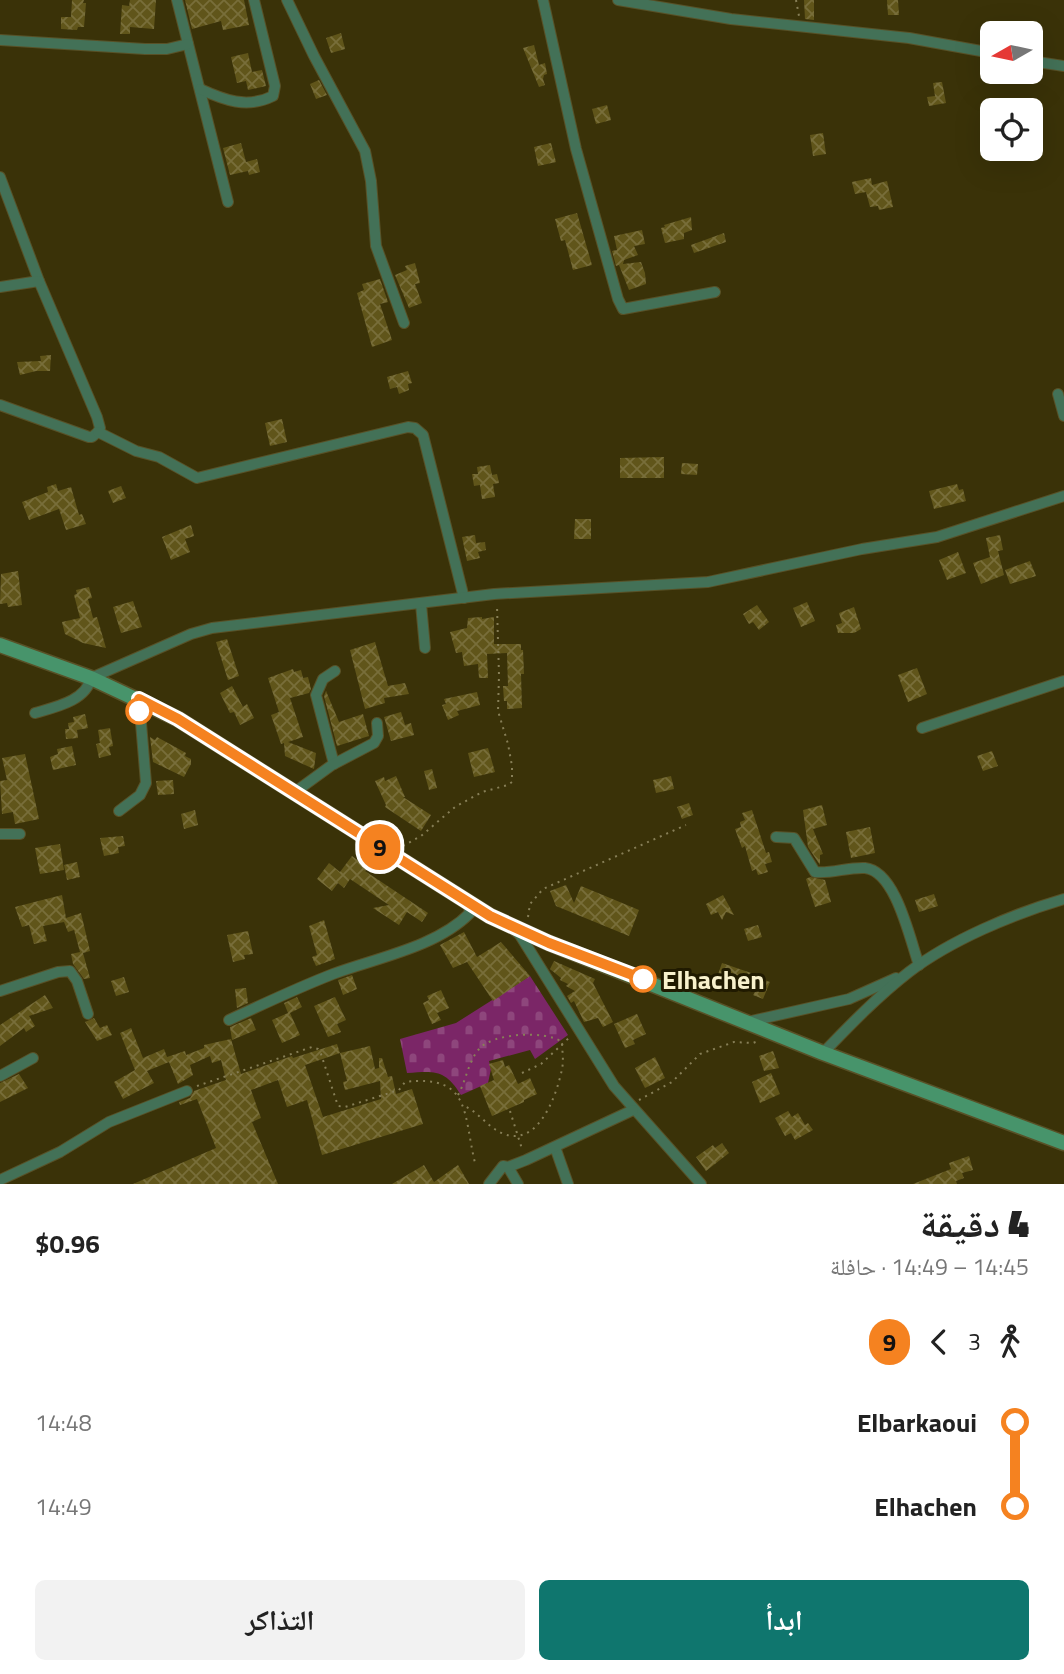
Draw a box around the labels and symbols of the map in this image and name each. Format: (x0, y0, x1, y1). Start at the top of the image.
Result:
north arrow (980, 21, 1043, 84)
unlabelled marker (126, 698, 152, 724)
line badge: 9 (357, 824, 403, 870)
place label: Elhachen (662, 960, 765, 999)
marker: Elhachen (630, 966, 656, 992)

